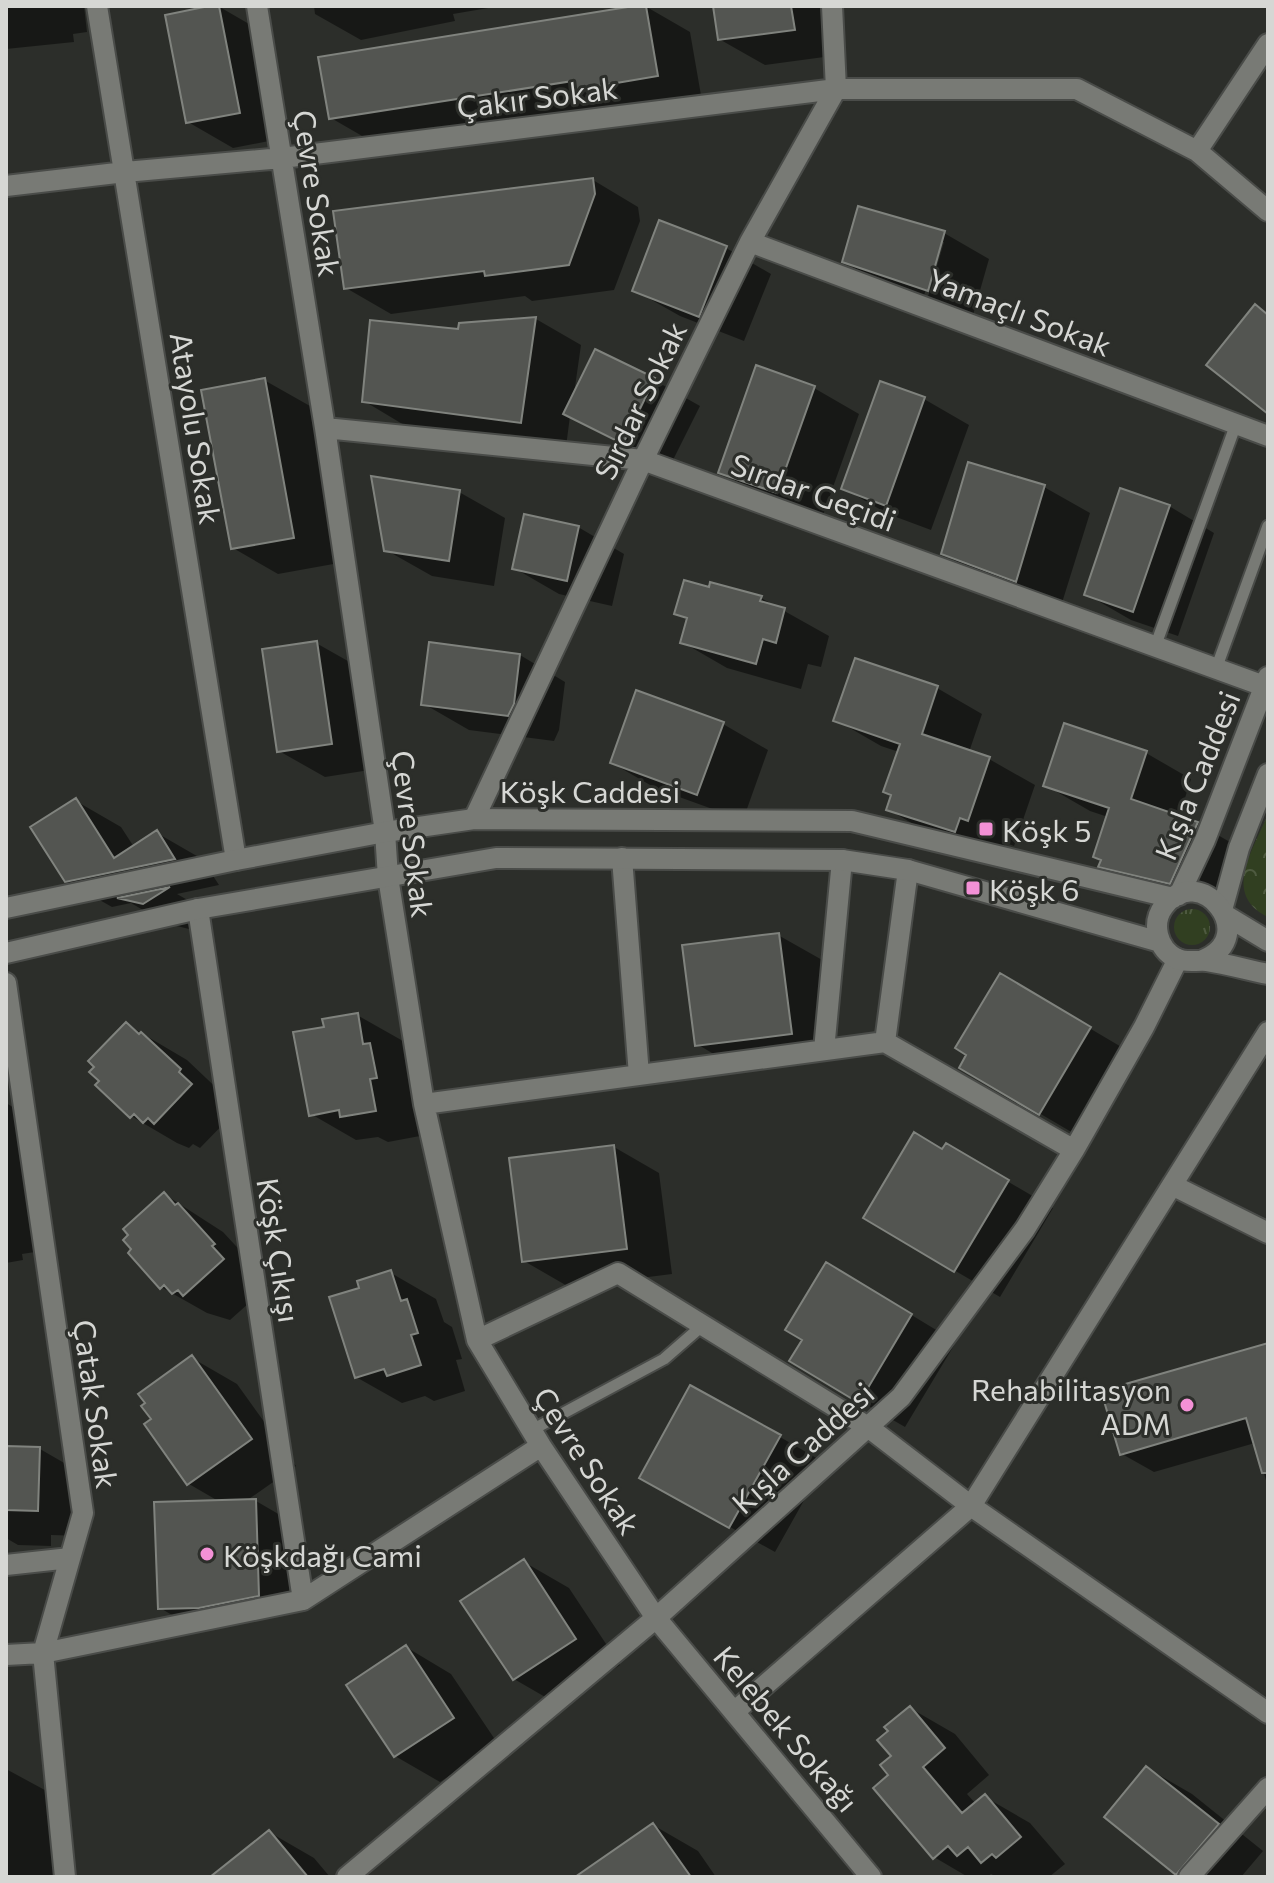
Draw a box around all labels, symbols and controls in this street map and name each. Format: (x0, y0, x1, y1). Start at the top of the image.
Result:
street label: Çakır Sokak (455, 68, 619, 124)
street label: Çevre Sokak (287, 107, 349, 279)
street label: Yamaçlı Sokak (923, 259, 1117, 363)
street label: Sırdar Sokak (585, 315, 693, 485)
street label: Atayolu Sokak (164, 329, 230, 527)
street label: Sırdar Geçidi (726, 444, 902, 538)
street label: Kışla Caddesi (1145, 685, 1247, 865)
street label: Çevre Sokak (385, 748, 443, 920)
street label: Köşk Caddesi (500, 772, 680, 809)
place label: Köşk 5 (1002, 811, 1092, 848)
marker: Köşk 5 (977, 820, 995, 838)
place label: Köşk 6 (989, 870, 1080, 907)
marker: Köşk 6 (964, 879, 982, 897)
street label: Köşk Çıkışı (250, 1175, 310, 1325)
street label: Çatak Sokak (67, 1317, 127, 1491)
place label: Rehabilitasyon ADM (971, 1370, 1171, 1441)
street label: Kışla Caddesi (723, 1373, 881, 1521)
street label: Çevre Sokak (527, 1379, 649, 1541)
marker: Rehabilitasyon ADM (1178, 1396, 1196, 1414)
place label: Köşkdağı Cami (223, 1536, 422, 1573)
marker: Köşkdağı Cami (198, 1545, 216, 1563)
street label: Kelebek Sokağı (707, 1637, 867, 1819)

